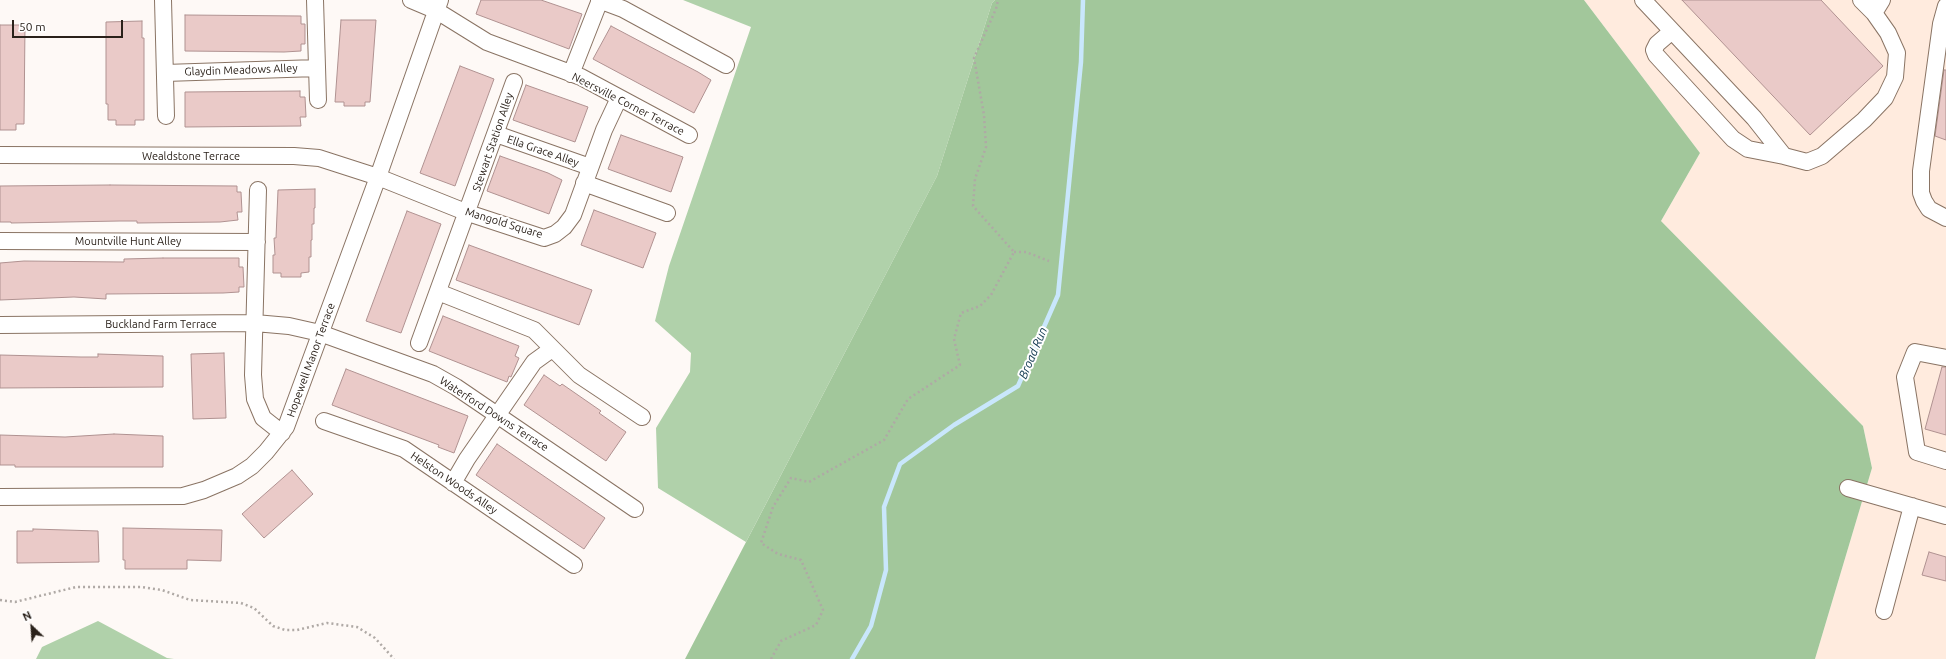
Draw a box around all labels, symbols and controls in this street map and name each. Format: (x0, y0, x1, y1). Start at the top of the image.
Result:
scale bar (14, 12, 125, 38)
text: 50 m (19, 20, 46, 33)
street label: Glaydin Meadows Alley (184, 61, 298, 79)
street label: Neersville Corner Terrace (570, 70, 686, 138)
street label: Stewart Station Alley (470, 91, 516, 193)
street label: Ella Grace Alley (505, 133, 581, 169)
street label: Wealdstone Terrace (142, 149, 240, 163)
street label: Mangold Square (464, 205, 544, 241)
street label: Mountville Hunt Alley (75, 234, 181, 248)
street label: Hopewell Manor Terrace (284, 301, 338, 419)
street label: Buckland Farm Terrace (105, 317, 217, 331)
water label: Broad Run (1016, 325, 1050, 381)
street label: Waterford Downs Terrace (437, 374, 551, 454)
street label: Helston Woods Alley (408, 449, 500, 517)
north arrow (12, 607, 52, 647)
text: N (21, 609, 33, 623)

